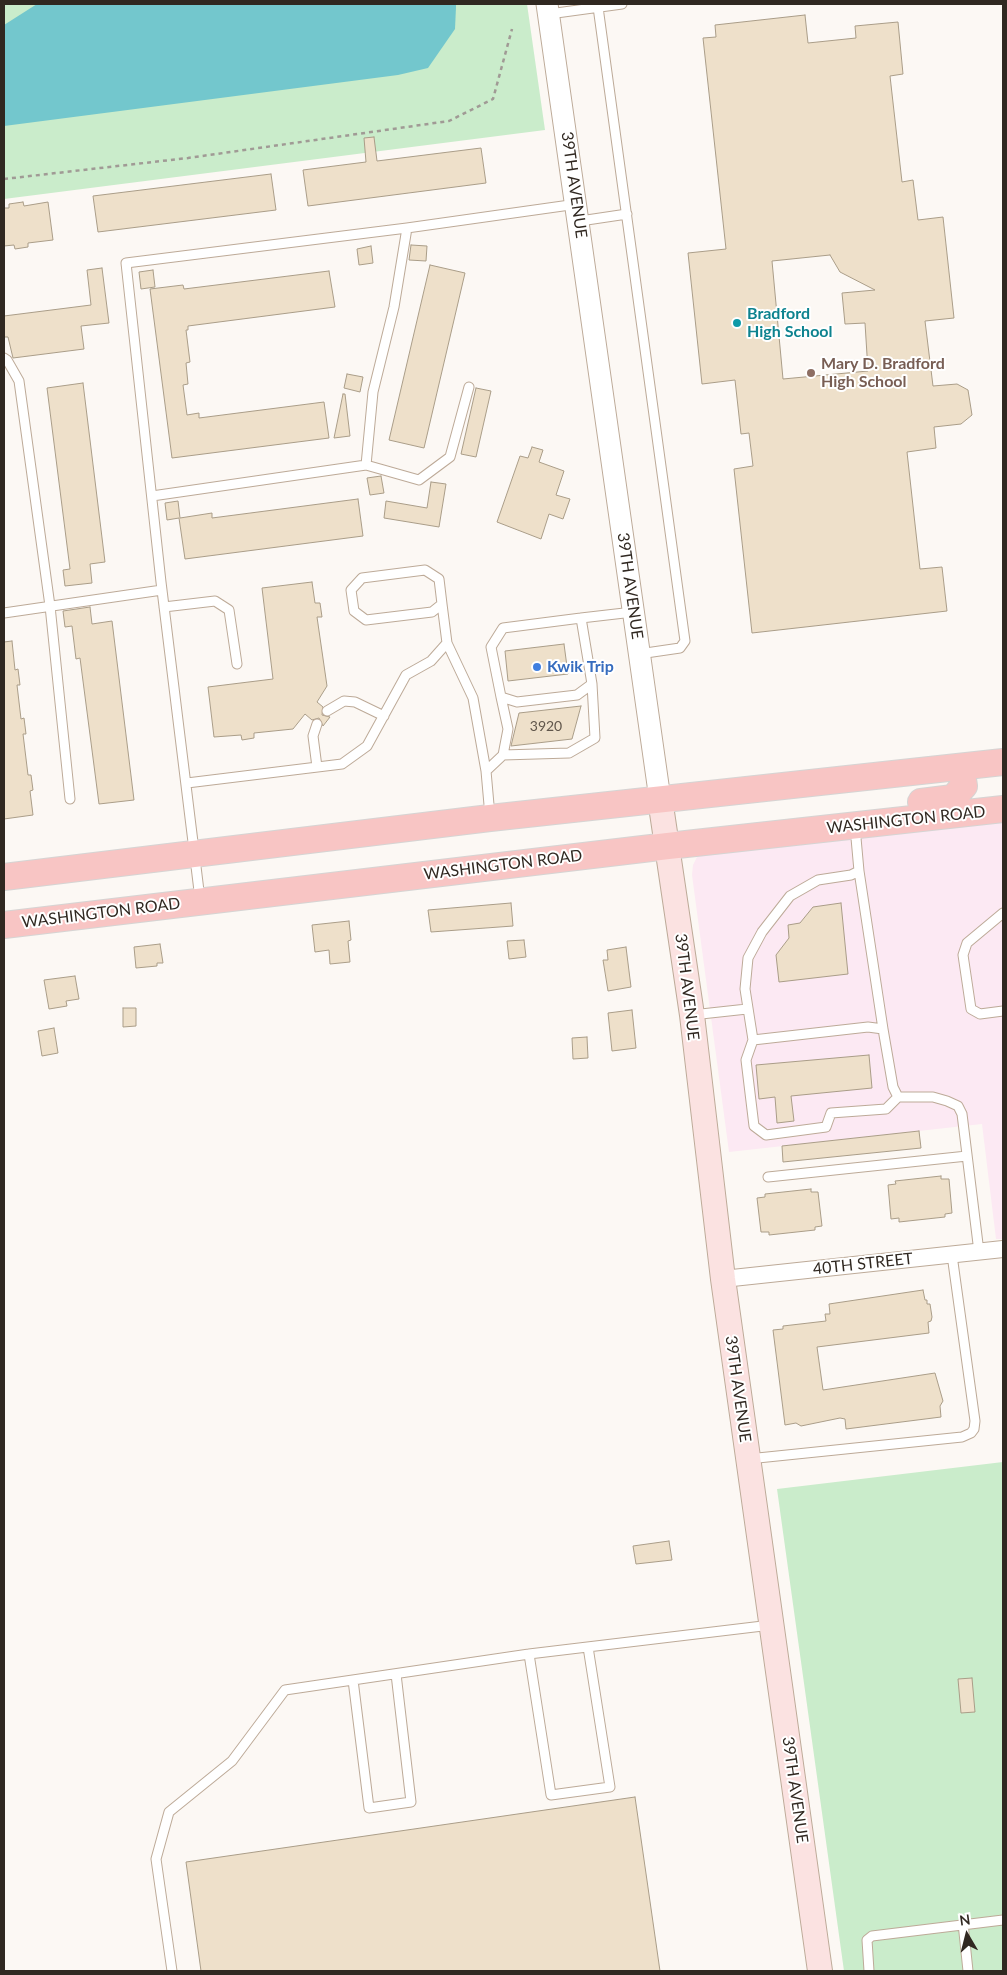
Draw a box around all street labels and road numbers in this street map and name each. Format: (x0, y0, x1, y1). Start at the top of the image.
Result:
street label: 39TH AVENUE (557, 130, 591, 240)
street label: 39TH AVENUE (613, 531, 647, 641)
street label: WASHINGTON ROAD (826, 802, 986, 838)
street label: WASHINGTON ROAD (423, 846, 583, 884)
street label: WASHINGTON ROAD (21, 894, 181, 932)
street label: 39TH AVENUE (671, 932, 703, 1042)
street label: 40TH STREET (812, 1249, 914, 1279)
street label: 39TH AVENUE (721, 1334, 755, 1444)
street label: 39TH AVENUE (778, 1735, 812, 1845)

